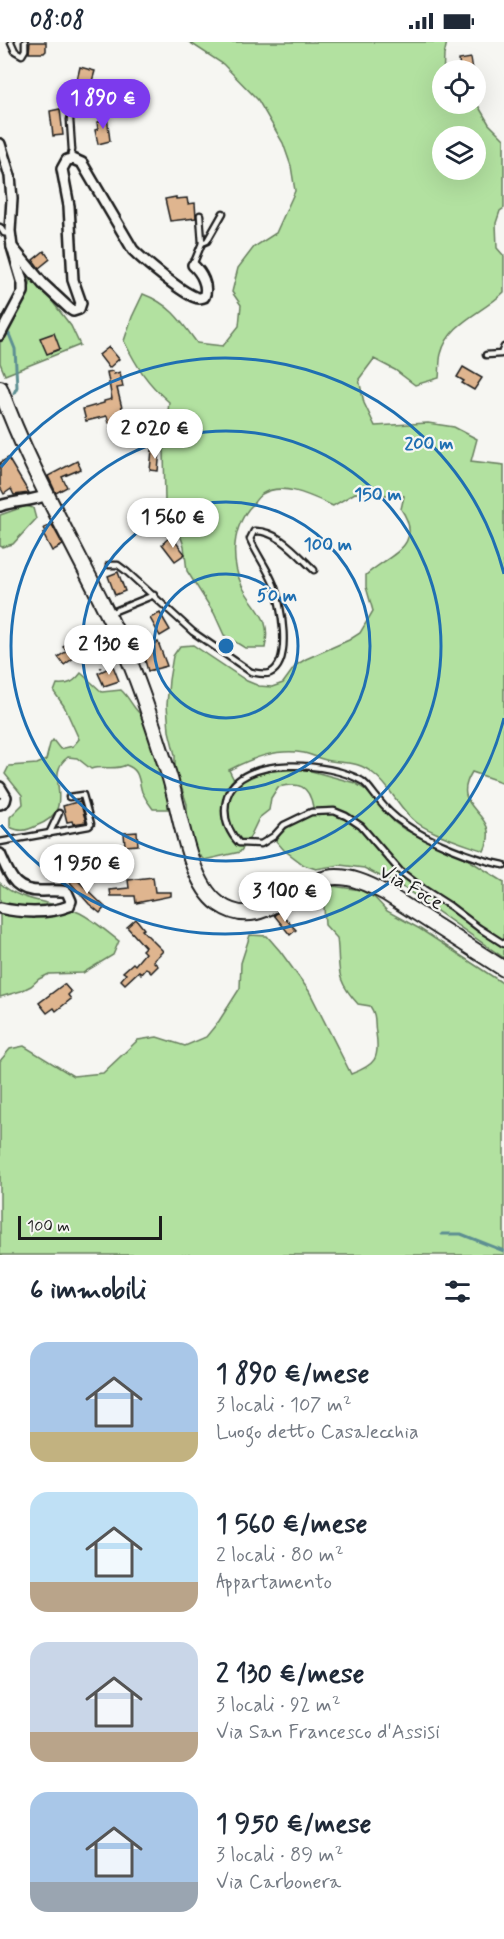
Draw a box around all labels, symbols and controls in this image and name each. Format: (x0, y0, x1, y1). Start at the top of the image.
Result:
text: 08:08 (30, 7, 85, 35)
map controls (432, 60, 486, 180)
button: locate (432, 60, 486, 114)
pin: 1 890 € (48, 79, 158, 130)
text: 1 890 € (70, 85, 136, 112)
button: layers (432, 126, 486, 180)
pin: 2 020 € (100, 409, 210, 460)
text: 2 020 € (121, 415, 189, 442)
text: 200 m (404, 432, 454, 456)
text: 150 m (354, 483, 402, 507)
pin: 1 560 € (118, 498, 228, 549)
text: 1 560 € (141, 504, 205, 531)
text: 100 m (304, 533, 352, 557)
text: 50 m (257, 584, 297, 608)
pin: 2 130 € (54, 625, 164, 676)
text: 2 130 € (78, 631, 140, 658)
centre of rings (216, 636, 236, 656)
pin: 1 950 € (32, 844, 142, 895)
text: 1 950 € (53, 850, 121, 877)
street label: Via Foce (374, 859, 448, 917)
pin: 3 100 € (230, 872, 340, 923)
text: 3 100 € (253, 878, 317, 905)
scale bar (18, 1213, 162, 1240)
text: 100 m (27, 1216, 70, 1237)
text: 6 immobili (30, 1274, 146, 1308)
icon: filters (441, 1275, 474, 1308)
text: 1 890 €/mese (216, 1358, 369, 1392)
icon: home (78, 1366, 150, 1438)
text: 3 locali · 107 m² (216, 1392, 352, 1419)
text: Luogo detto Casalecchia (216, 1419, 419, 1446)
text: 1 560 €/mese (216, 1508, 368, 1542)
icon: home (78, 1516, 150, 1588)
text: 2 locali · 80 m² (216, 1542, 344, 1569)
text: Appartamento (216, 1569, 332, 1596)
text: 2 130 €/mese (216, 1658, 364, 1692)
icon: home (78, 1666, 150, 1738)
text: 3 locali · 92 m² (216, 1692, 341, 1719)
text: Via San Francesco d'Assisi (216, 1719, 440, 1746)
text: 1 950 €/mese (216, 1808, 371, 1842)
icon: home (78, 1816, 150, 1888)
text: 3 locali · 89 m² (216, 1842, 343, 1869)
text: Via Carbonera (216, 1869, 341, 1896)

